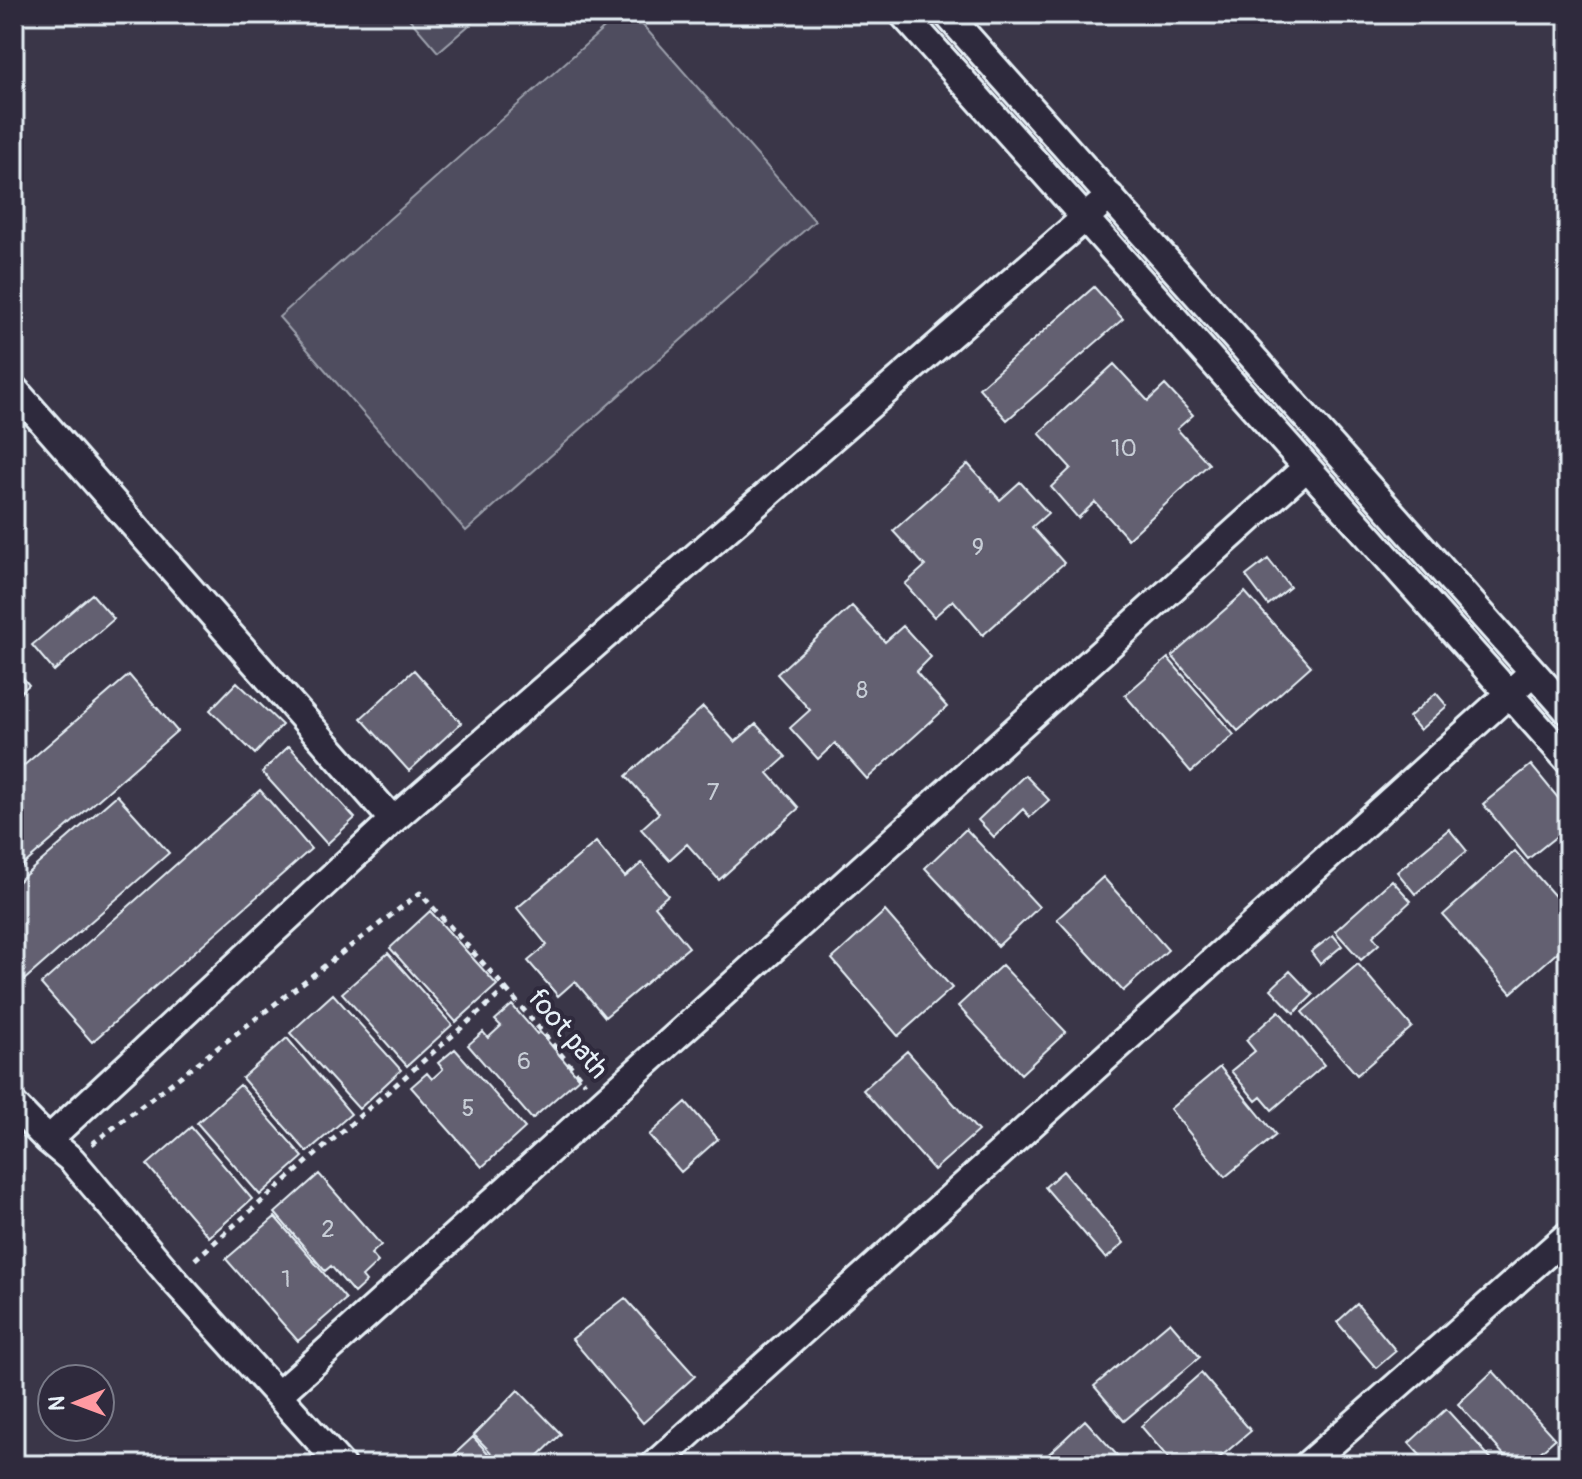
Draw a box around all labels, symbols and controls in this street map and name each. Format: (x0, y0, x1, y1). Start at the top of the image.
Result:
house number: 10 (1111, 434, 1137, 463)
house number: 9 (972, 533, 984, 562)
house number: 8 (856, 676, 868, 705)
house number: 7 (707, 778, 720, 807)
street label: foot path (520, 982, 616, 1086)
house number: 6 (517, 1047, 531, 1076)
house number: 5 (461, 1094, 475, 1123)
house number: 2 (321, 1215, 335, 1244)
house number: 1 (281, 1265, 291, 1294)
north arrow (36, 1363, 116, 1443)
text: N (43, 1396, 71, 1411)

